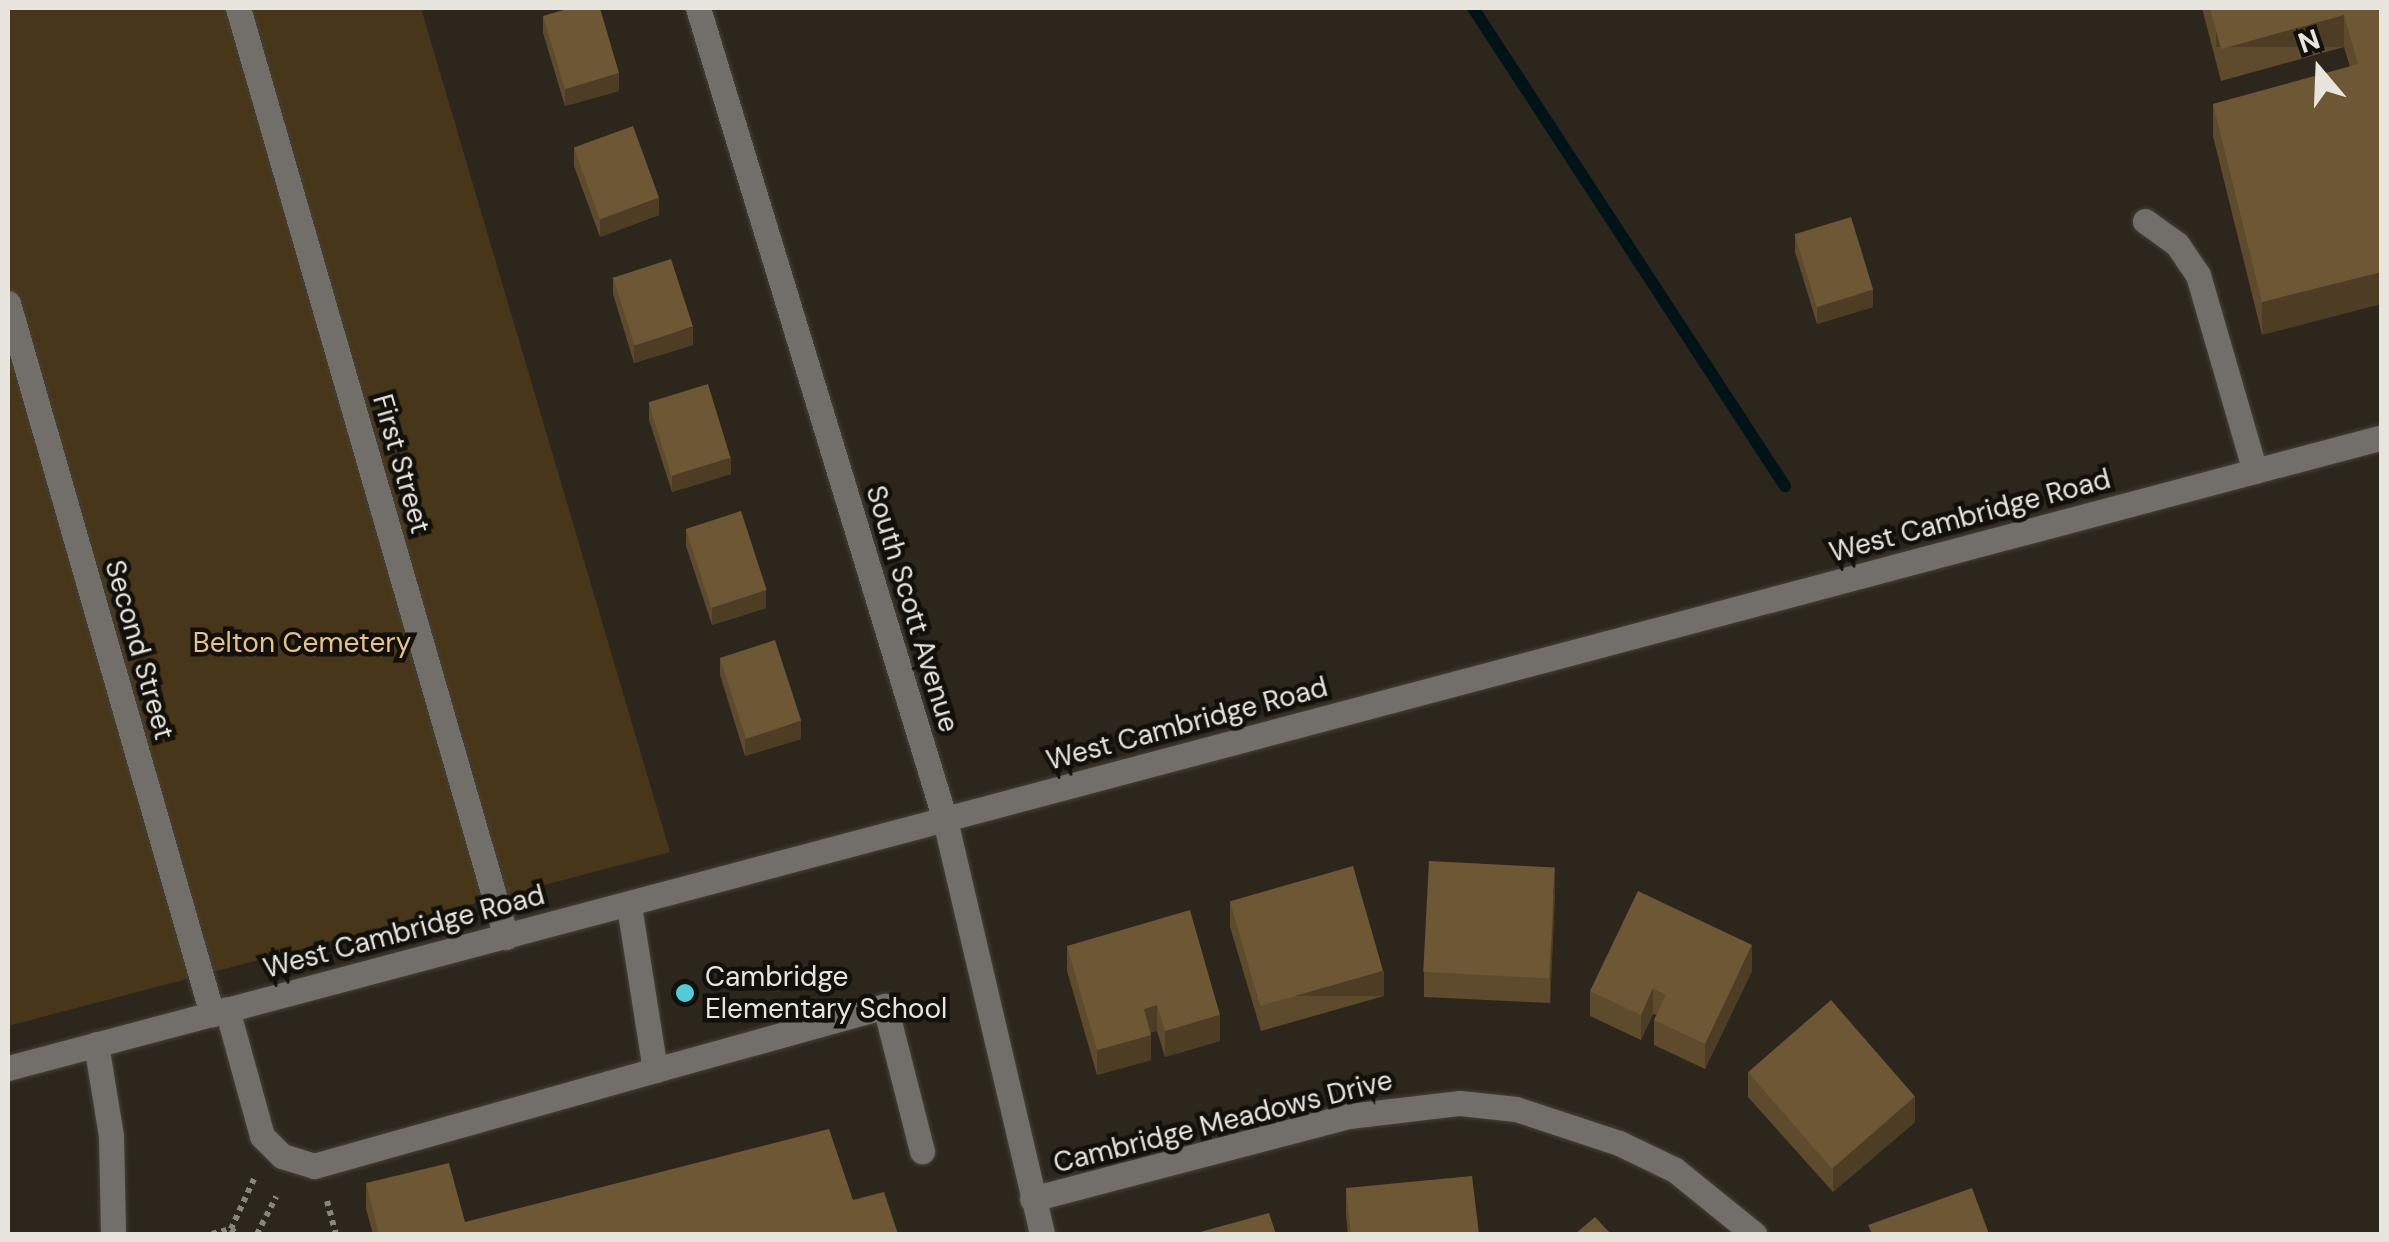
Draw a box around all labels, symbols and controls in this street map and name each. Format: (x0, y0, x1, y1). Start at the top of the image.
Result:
north arrow (2269, 20, 2369, 120)
text: N (2293, 20, 2325, 62)
street label: First Street (365, 391, 437, 537)
street label: West Cambridge Road (1826, 462, 2114, 570)
street label: South Scott Avenue (858, 482, 966, 736)
street label: Second Street (97, 556, 181, 744)
park label: Belton Cemetery (193, 626, 411, 660)
street label: West Cambridge Road (1043, 670, 1331, 778)
street label: West Cambridge Road (260, 878, 548, 986)
place label: Cambridge Elementary School (705, 960, 947, 1026)
marker: Cambridge Elementary School (674, 982, 696, 1004)
street label: Cambridge Meadows Drive (1050, 1064, 1396, 1180)

